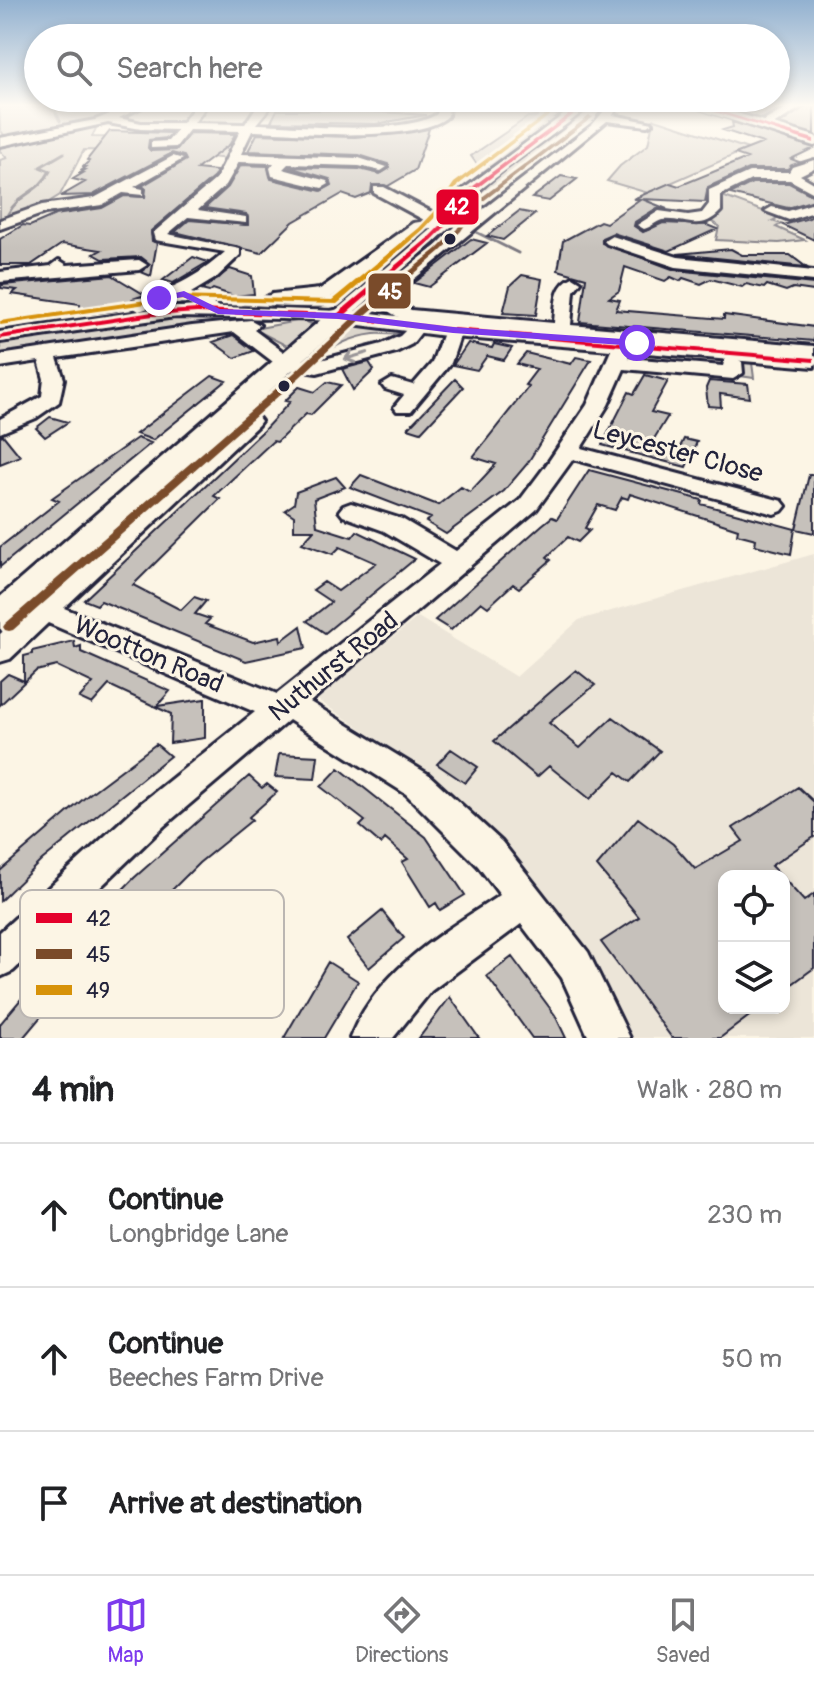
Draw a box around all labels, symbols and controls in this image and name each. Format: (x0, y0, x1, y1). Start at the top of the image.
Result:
search box (24, 24, 790, 112)
icon: search (52, 46, 96, 90)
text: Search here (116, 50, 263, 87)
line badge: 42 (435, 188, 480, 226)
text: 42 (444, 193, 470, 221)
unlabelled marker (442, 231, 458, 247)
line badge: 45 (367, 272, 412, 310)
text: 45 (378, 278, 402, 306)
route end (141, 280, 177, 316)
route start (619, 325, 655, 361)
one-way arrow (344, 350, 369, 364)
unlabelled marker (276, 378, 292, 394)
street label: Leycester Close (589, 414, 767, 490)
street label: Nuthurst Road (262, 605, 405, 729)
street label: Wootton Road (69, 609, 228, 701)
map controls (718, 870, 790, 1014)
button: locate (718, 870, 790, 942)
legend (20, 890, 284, 1018)
text: 42 (86, 905, 111, 933)
text: 45 (86, 941, 111, 969)
button: layers (718, 942, 790, 1014)
text: 49 (86, 977, 110, 1005)
text: 4 min (32, 1069, 114, 1112)
text: Walk · 280 m (637, 1074, 782, 1106)
text: Continue (108, 1181, 223, 1218)
icon: ahead (32, 1193, 76, 1237)
text: 230 m (707, 1199, 782, 1231)
text: Longbridge Lane (108, 1218, 288, 1250)
text: Continue (108, 1325, 223, 1362)
icon: ahead (32, 1337, 76, 1381)
text: 50 m (721, 1343, 782, 1375)
text: Beeches Farm Drive (108, 1362, 324, 1394)
icon: arrive (32, 1481, 76, 1525)
text: Arrive at destination (108, 1485, 362, 1522)
tab: Map (104, 1593, 148, 1669)
tab: Directions (355, 1593, 448, 1669)
tab: Saved (656, 1593, 710, 1669)

